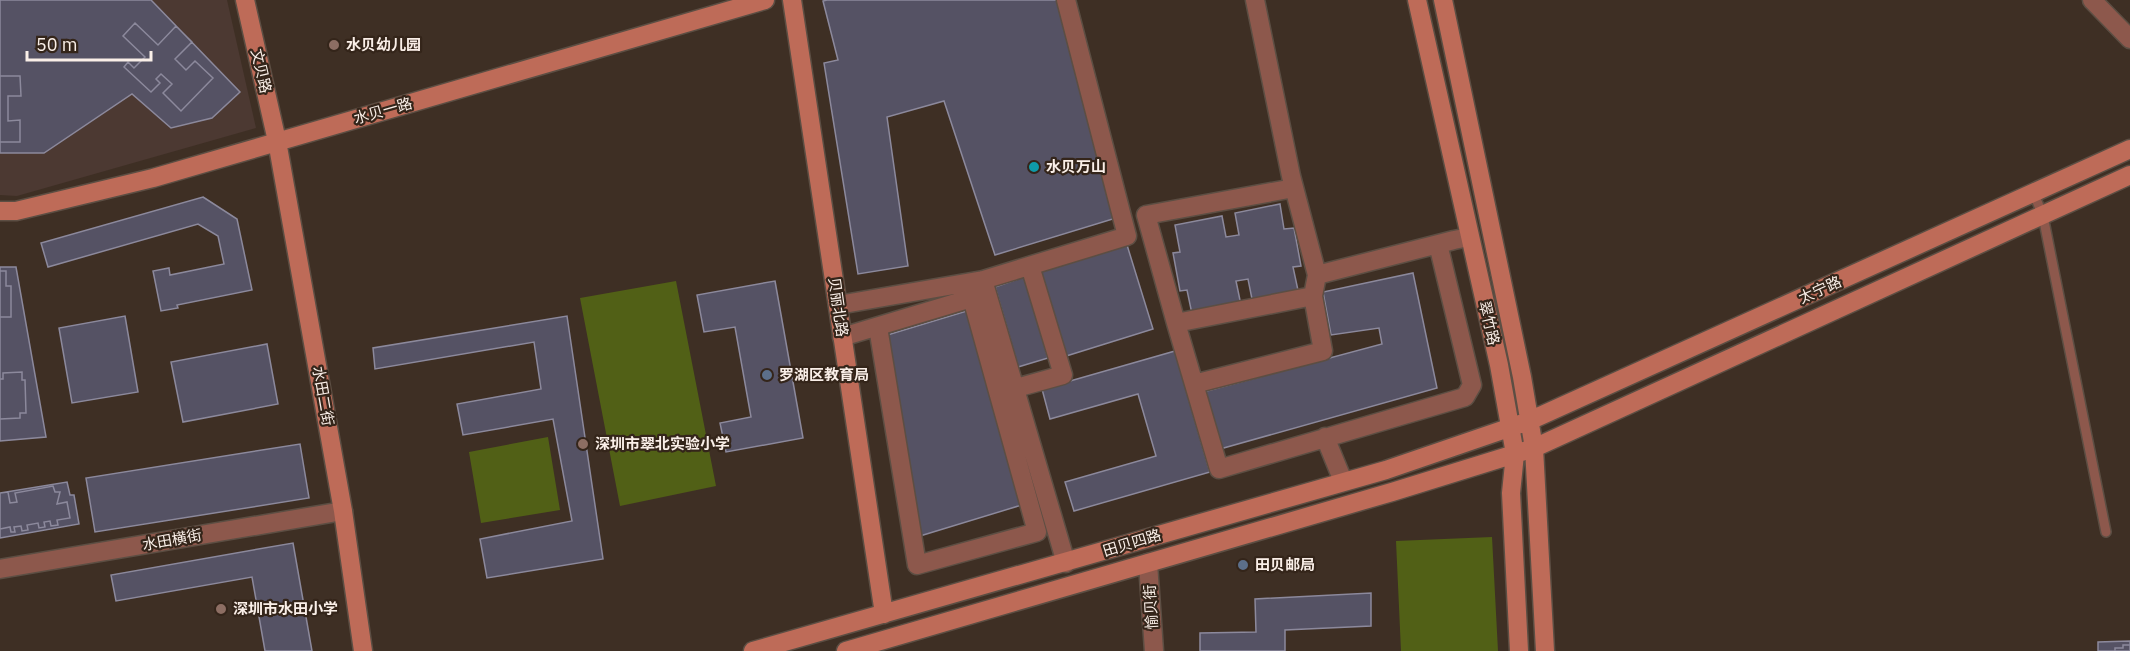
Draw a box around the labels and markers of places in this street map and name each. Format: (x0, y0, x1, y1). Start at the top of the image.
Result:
place label: 水贝幼儿园 (346, 35, 421, 54)
marker: 水贝幼儿园 (327, 38, 341, 52)
place label: 水贝万山 (1046, 157, 1106, 176)
marker: 水贝万山 (1027, 160, 1041, 174)
place label: 罗湖区教育局 (779, 365, 869, 384)
marker: 罗湖区教育局 (760, 368, 774, 382)
place label: 深圳市翠北实验小学 (595, 434, 730, 453)
marker: 深圳市翠北实验小学 (576, 437, 590, 451)
place label: 田贝邮局 (1255, 555, 1315, 574)
marker: 田贝邮局 (1236, 558, 1250, 572)
place label: 深圳市水田小学 (233, 599, 338, 618)
marker: 深圳市水田小学 (214, 602, 228, 616)

